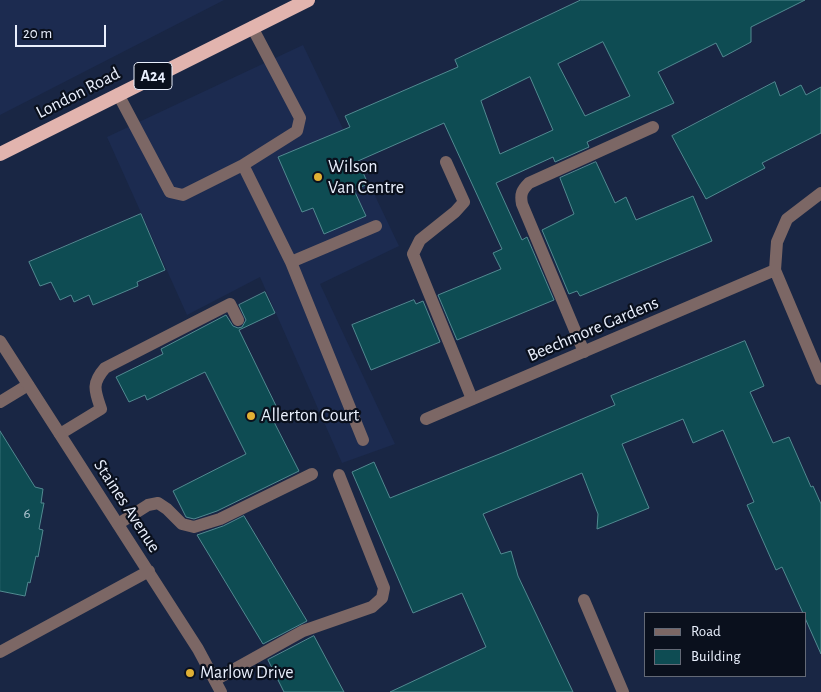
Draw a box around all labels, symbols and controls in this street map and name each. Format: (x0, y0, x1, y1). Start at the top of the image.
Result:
scale bar (18, 15, 109, 47)
text: 20 m (23, 26, 52, 41)
road number: A24 (134, 62, 172, 90)
street label: London Road (32, 63, 124, 123)
place label: Wilson Van Centre (328, 156, 404, 198)
marker: Wilson Van Centre (312, 171, 324, 183)
street label: Beechmore Gardens (524, 292, 662, 366)
place label: Allerton Court (261, 405, 359, 427)
marker: Allerton Court (245, 410, 257, 422)
street label: Staines Avenue (89, 455, 165, 557)
house number: 6 (23, 504, 31, 522)
legend (644, 612, 806, 677)
text: Road (691, 624, 721, 639)
text: Building (691, 649, 741, 664)
place label: Marlow Drive (200, 662, 294, 684)
marker: Marlow Drive (184, 667, 196, 679)

